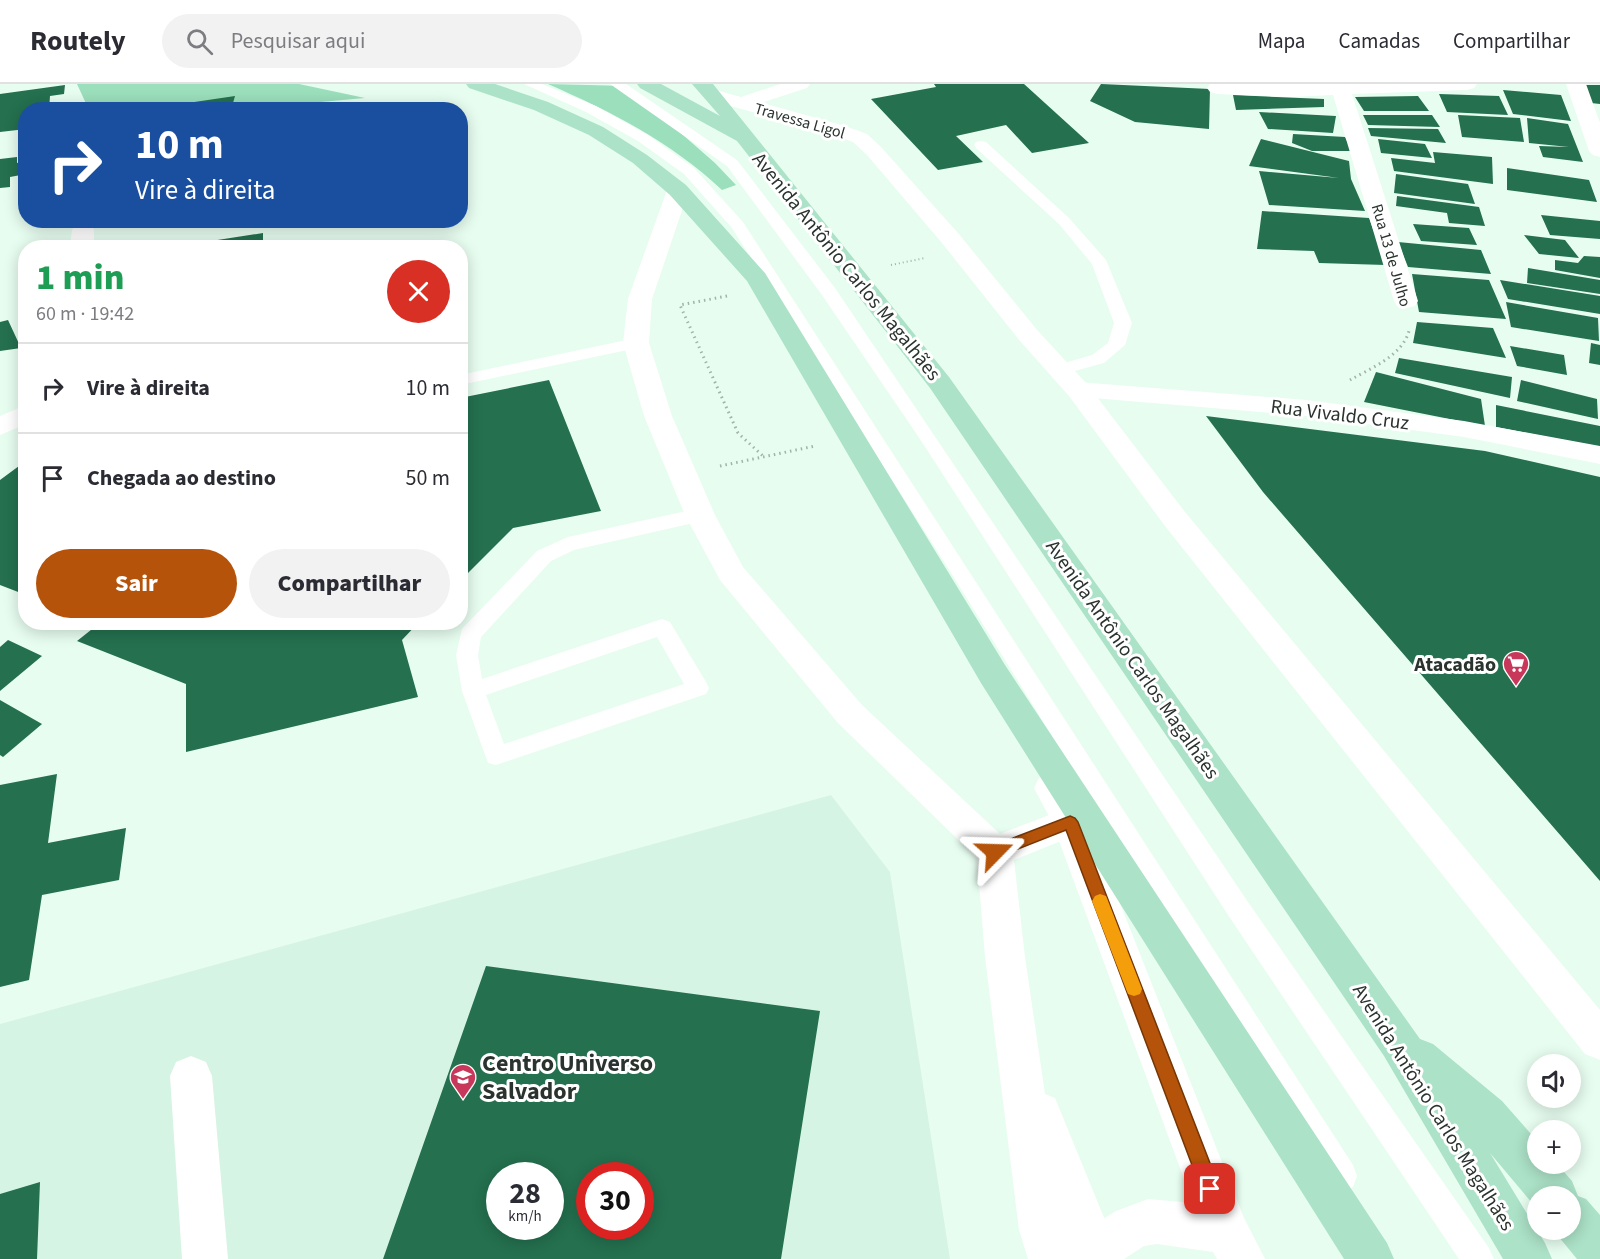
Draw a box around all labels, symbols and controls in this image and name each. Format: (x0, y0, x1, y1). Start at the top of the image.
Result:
search box (162, 14, 582, 68)
text: Routely (30, 21, 126, 61)
icon: search (183, 25, 216, 58)
text: Pesquisar aqui (231, 25, 365, 57)
text: Mapa (1258, 26, 1305, 56)
text: Camadas (1338, 26, 1420, 56)
text: Compartilhar (1453, 26, 1570, 56)
street label: Travessa Ligol (752, 98, 848, 144)
text: 10 m (135, 115, 224, 175)
icon: right (36, 126, 114, 204)
street label: Avenida Antônio Carlos Magalhães (745, 147, 947, 387)
text: Vire à direita (135, 171, 275, 210)
street label: Rua 13 de Julho (1366, 201, 1416, 309)
text: 1 min (36, 252, 124, 303)
button: close (387, 260, 450, 323)
text: 60 m · 19:42 (36, 300, 134, 328)
icon: right (36, 372, 69, 405)
text: Vire à direita (87, 372, 210, 404)
text: 10 m (405, 372, 450, 404)
street label: Rua Vivaldo Cruz (1269, 393, 1411, 437)
icon: arrive (36, 462, 69, 495)
text: Chegada ao destino (87, 462, 276, 494)
text: 50 m (405, 462, 450, 494)
street label: Avenida Antônio Carlos Magalhães (1039, 534, 1226, 785)
button: Sair (36, 549, 237, 618)
button: Compartilhar (249, 549, 450, 618)
supermarket icon: Atacadão (1501, 649, 1531, 687)
place label: Atacadão (1413, 651, 1496, 679)
position arrow (963, 820, 1027, 884)
street label: Avenida Antônio Carlos Magalhães (1345, 979, 1521, 1236)
place label: Centro Universo Salvador (482, 1046, 653, 1109)
map controls (1527, 1054, 1581, 1240)
button: sound (1527, 1054, 1581, 1108)
school or university icon: Centro Universo Salvador (448, 1062, 478, 1100)
button: + (1527, 1120, 1581, 1174)
speed limit sign: 30 (576, 1162, 654, 1240)
pin (1184, 1163, 1235, 1214)
text: 28 (509, 1172, 541, 1215)
icon: arrive (1193, 1172, 1226, 1205)
button: − (1527, 1186, 1581, 1240)
text: km/h (508, 1206, 542, 1227)

